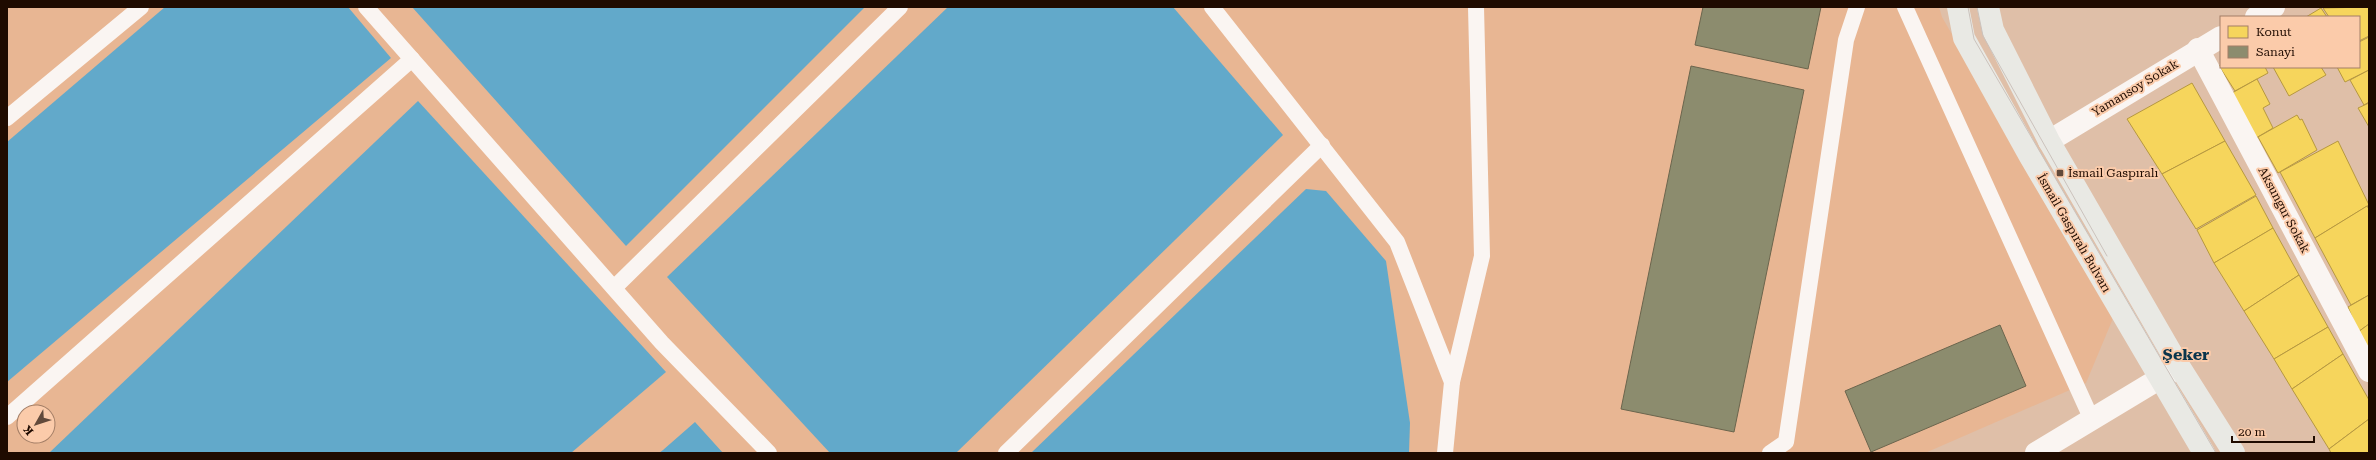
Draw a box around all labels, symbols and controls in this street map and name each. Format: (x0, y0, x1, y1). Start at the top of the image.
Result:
legend (2220, 16, 2360, 68)
text: Konut (2256, 25, 2292, 39)
text: Sanayi (2256, 45, 2295, 59)
street label: Yamansoy Sokak (2089, 57, 2181, 119)
street label: Aksungur Sokak (2255, 165, 2313, 256)
place label: İsmail Gaspıralı (2068, 166, 2159, 180)
marker: İsmail Gaspıralı (2055, 168, 2065, 178)
street label: İsmail Gaspıralı Bulvarı (2034, 171, 2114, 295)
district label: Şeker (2163, 345, 2209, 364)
north arrow (16, 404, 56, 444)
scale bar (2232, 418, 2314, 444)
text: K (21, 422, 36, 437)
text: 20 m (2238, 425, 2265, 439)

